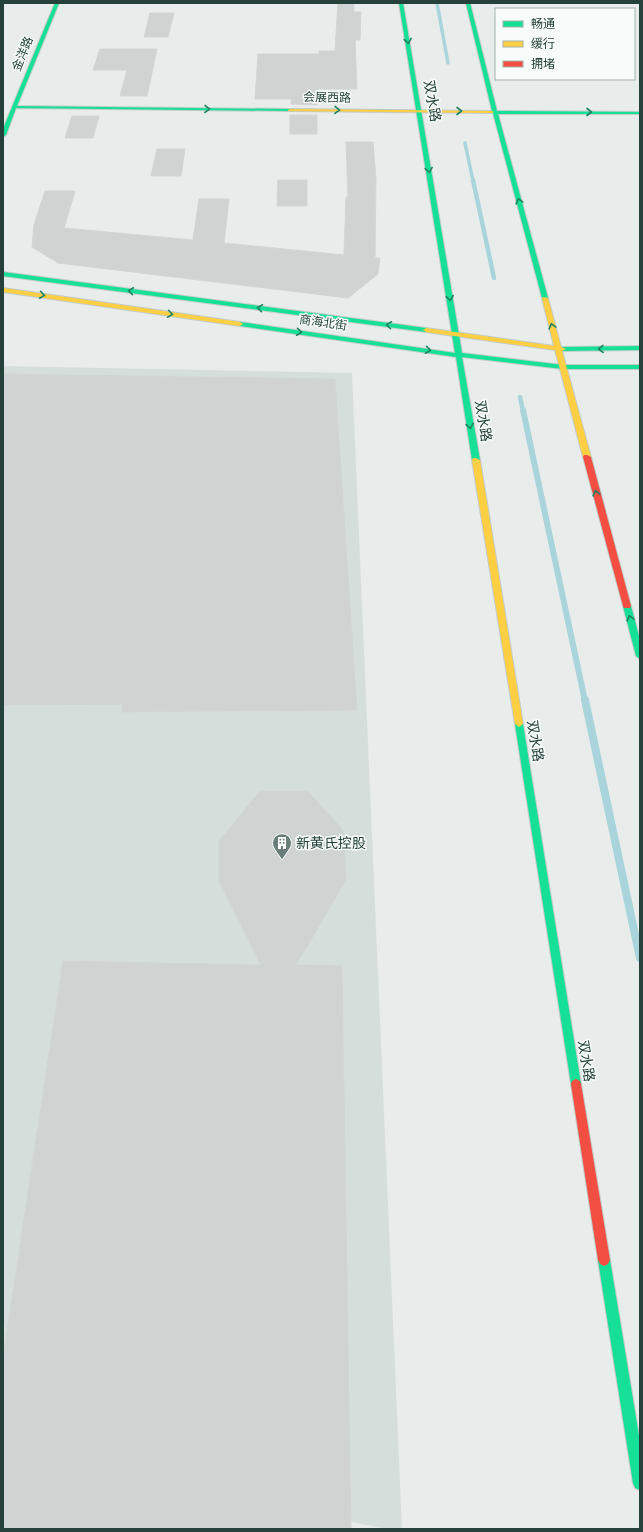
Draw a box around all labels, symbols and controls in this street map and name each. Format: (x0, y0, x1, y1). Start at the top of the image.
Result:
legend (495, 8, 635, 80)
text: 畅通 (531, 17, 555, 32)
street label: 金洋路 (9, 34, 37, 74)
text: 缓行 (531, 37, 555, 52)
one-way arrow (403, 38, 411, 45)
text: 拥堵 (531, 57, 555, 72)
street label: 双水路 (420, 79, 444, 123)
street label: 会展西路 (303, 90, 351, 106)
one-way arrow (204, 105, 210, 113)
one-way arrow (334, 106, 340, 114)
one-way arrow (456, 107, 462, 115)
one-way arrow (586, 108, 592, 116)
one-way arrow (425, 166, 433, 173)
one-way arrow (515, 198, 524, 205)
one-way arrow (128, 287, 134, 296)
one-way arrow (39, 290, 45, 299)
one-way arrow (445, 295, 454, 301)
one-way arrow (257, 304, 263, 313)
one-way arrow (167, 309, 173, 318)
street label: 商海北街 (298, 312, 348, 334)
one-way arrow (386, 321, 392, 330)
one-way arrow (548, 323, 557, 330)
one-way arrow (296, 327, 302, 336)
one-way arrow (425, 345, 431, 354)
one-way arrow (598, 345, 604, 353)
street label: 双水路 (471, 399, 495, 443)
one-way arrow (465, 423, 474, 429)
one-way arrow (593, 489, 601, 496)
one-way arrow (626, 615, 635, 622)
street label: 双水路 (523, 719, 547, 763)
building icon: 新黄氏控股 (271, 832, 293, 860)
place label: 新黄氏控股 (296, 835, 366, 852)
street label: 双水路 (574, 1039, 598, 1083)

